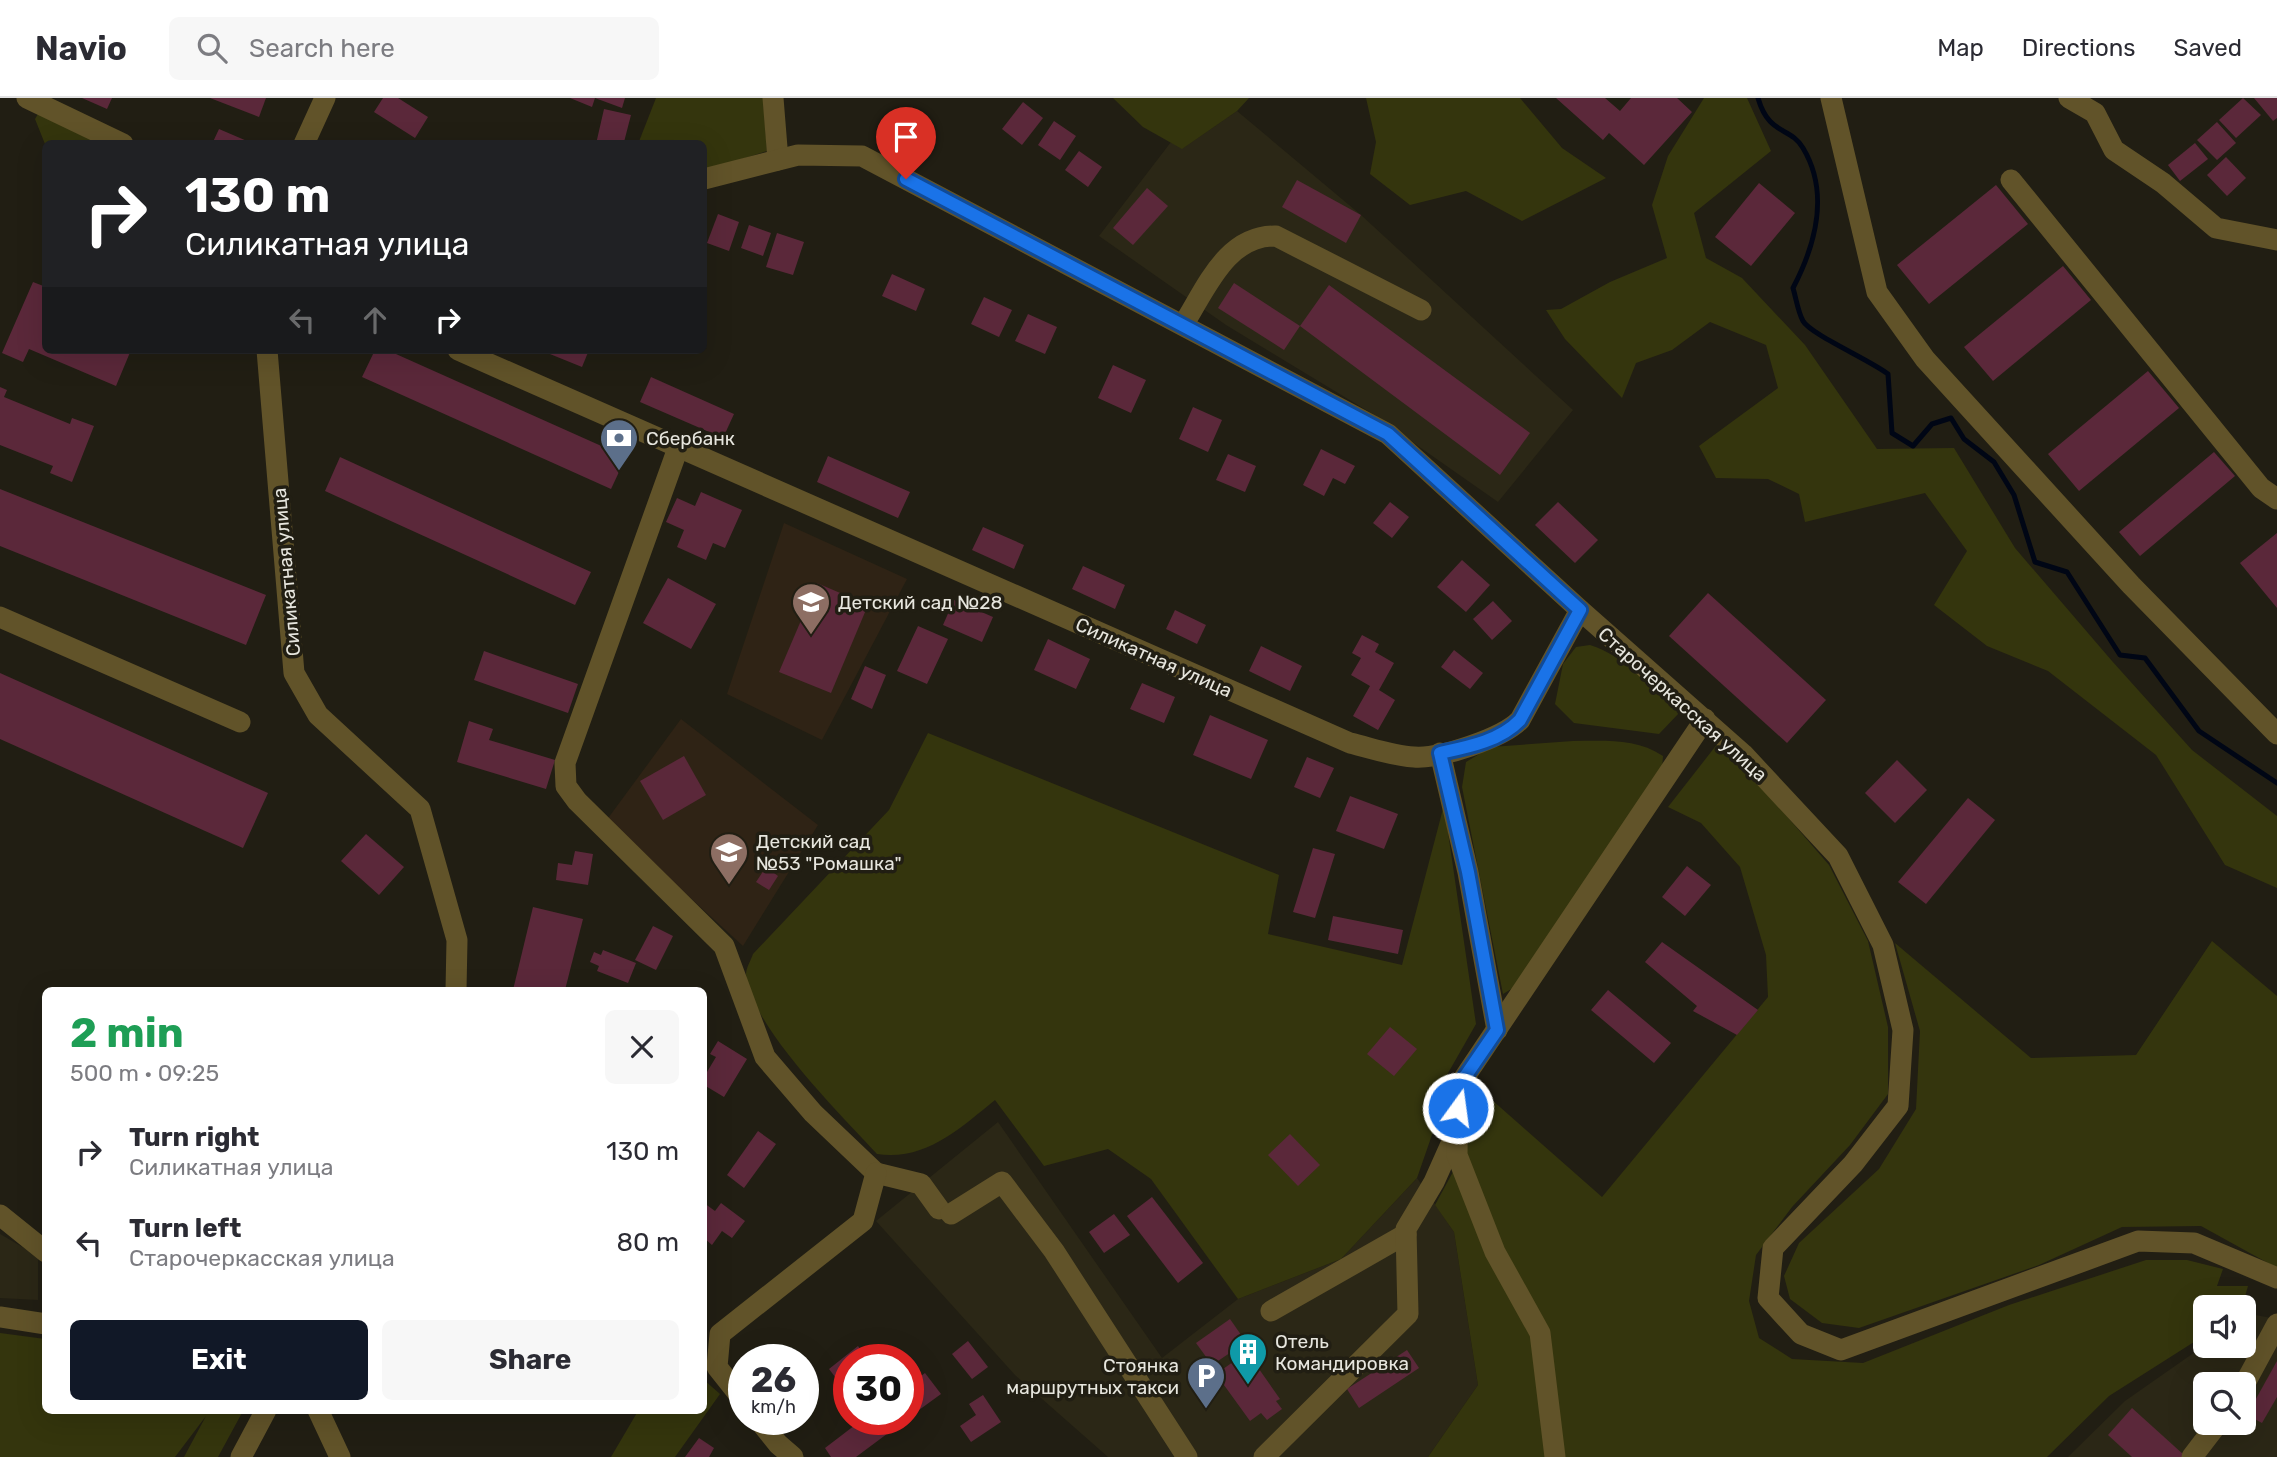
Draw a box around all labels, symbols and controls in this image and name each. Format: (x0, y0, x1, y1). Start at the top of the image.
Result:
search box (169, 17, 659, 80)
text: Navio (35, 29, 127, 68)
icon: search (193, 29, 231, 67)
text: Search here (249, 33, 395, 64)
text: Map (1937, 34, 1984, 62)
text: Directions (2022, 34, 2135, 62)
text: Saved (2173, 34, 2242, 62)
pin (876, 107, 936, 179)
icon: arrive (887, 118, 925, 156)
text: 130 m (185, 166, 330, 224)
icon: right (70, 168, 161, 259)
text: Силикатная улица (185, 225, 470, 263)
icon: left (283, 301, 321, 339)
icon: ahead (356, 301, 394, 339)
icon: right (429, 301, 467, 339)
bank icon: Сбербанк (598, 417, 640, 472)
place label: Сбербанк (646, 427, 735, 450)
street label: Силикатная улица (268, 487, 305, 657)
school or university icon: Детский сад №28 (790, 581, 832, 636)
place label: Детский сад №28 (838, 591, 1003, 614)
street label: Силикатная улица (1072, 613, 1236, 702)
street label: Старочеркасская улица (1593, 622, 1772, 786)
place label: Детский сад №53 "Ромашка" (756, 830, 902, 875)
school or university icon: Детский сад №53 "Ромашка" (708, 831, 750, 886)
text: 2 min (70, 1008, 184, 1058)
button: close (605, 1010, 679, 1084)
text: 500 m · 09:25 (70, 1059, 219, 1087)
position arrow (1421, 1071, 1495, 1145)
text: Turn right (129, 1122, 259, 1153)
icon: right (70, 1133, 108, 1171)
text: 130 m (606, 1136, 679, 1167)
text: Силикатная улица (129, 1153, 334, 1181)
text: Turn left (129, 1213, 241, 1244)
icon: left (70, 1224, 108, 1262)
text: 80 m (616, 1227, 679, 1258)
text: Старочеркасская улица (129, 1244, 395, 1272)
map controls (2193, 1295, 2256, 1435)
button: sound (2193, 1295, 2256, 1358)
button: Exit (70, 1320, 368, 1400)
button: Share (382, 1320, 679, 1400)
place label: Отель Командировка (1275, 1330, 1409, 1375)
building icon: Отель Командировка (1227, 1331, 1269, 1386)
speed limit sign: 30 (833, 1344, 924, 1435)
place label: Стоянка маршрутных такси (1006, 1354, 1179, 1399)
parking icon: Стоянка маршрутных такси (1185, 1355, 1227, 1410)
text: 26 (751, 1359, 796, 1401)
button: search (2193, 1372, 2256, 1435)
text: km/h (751, 1396, 796, 1418)

